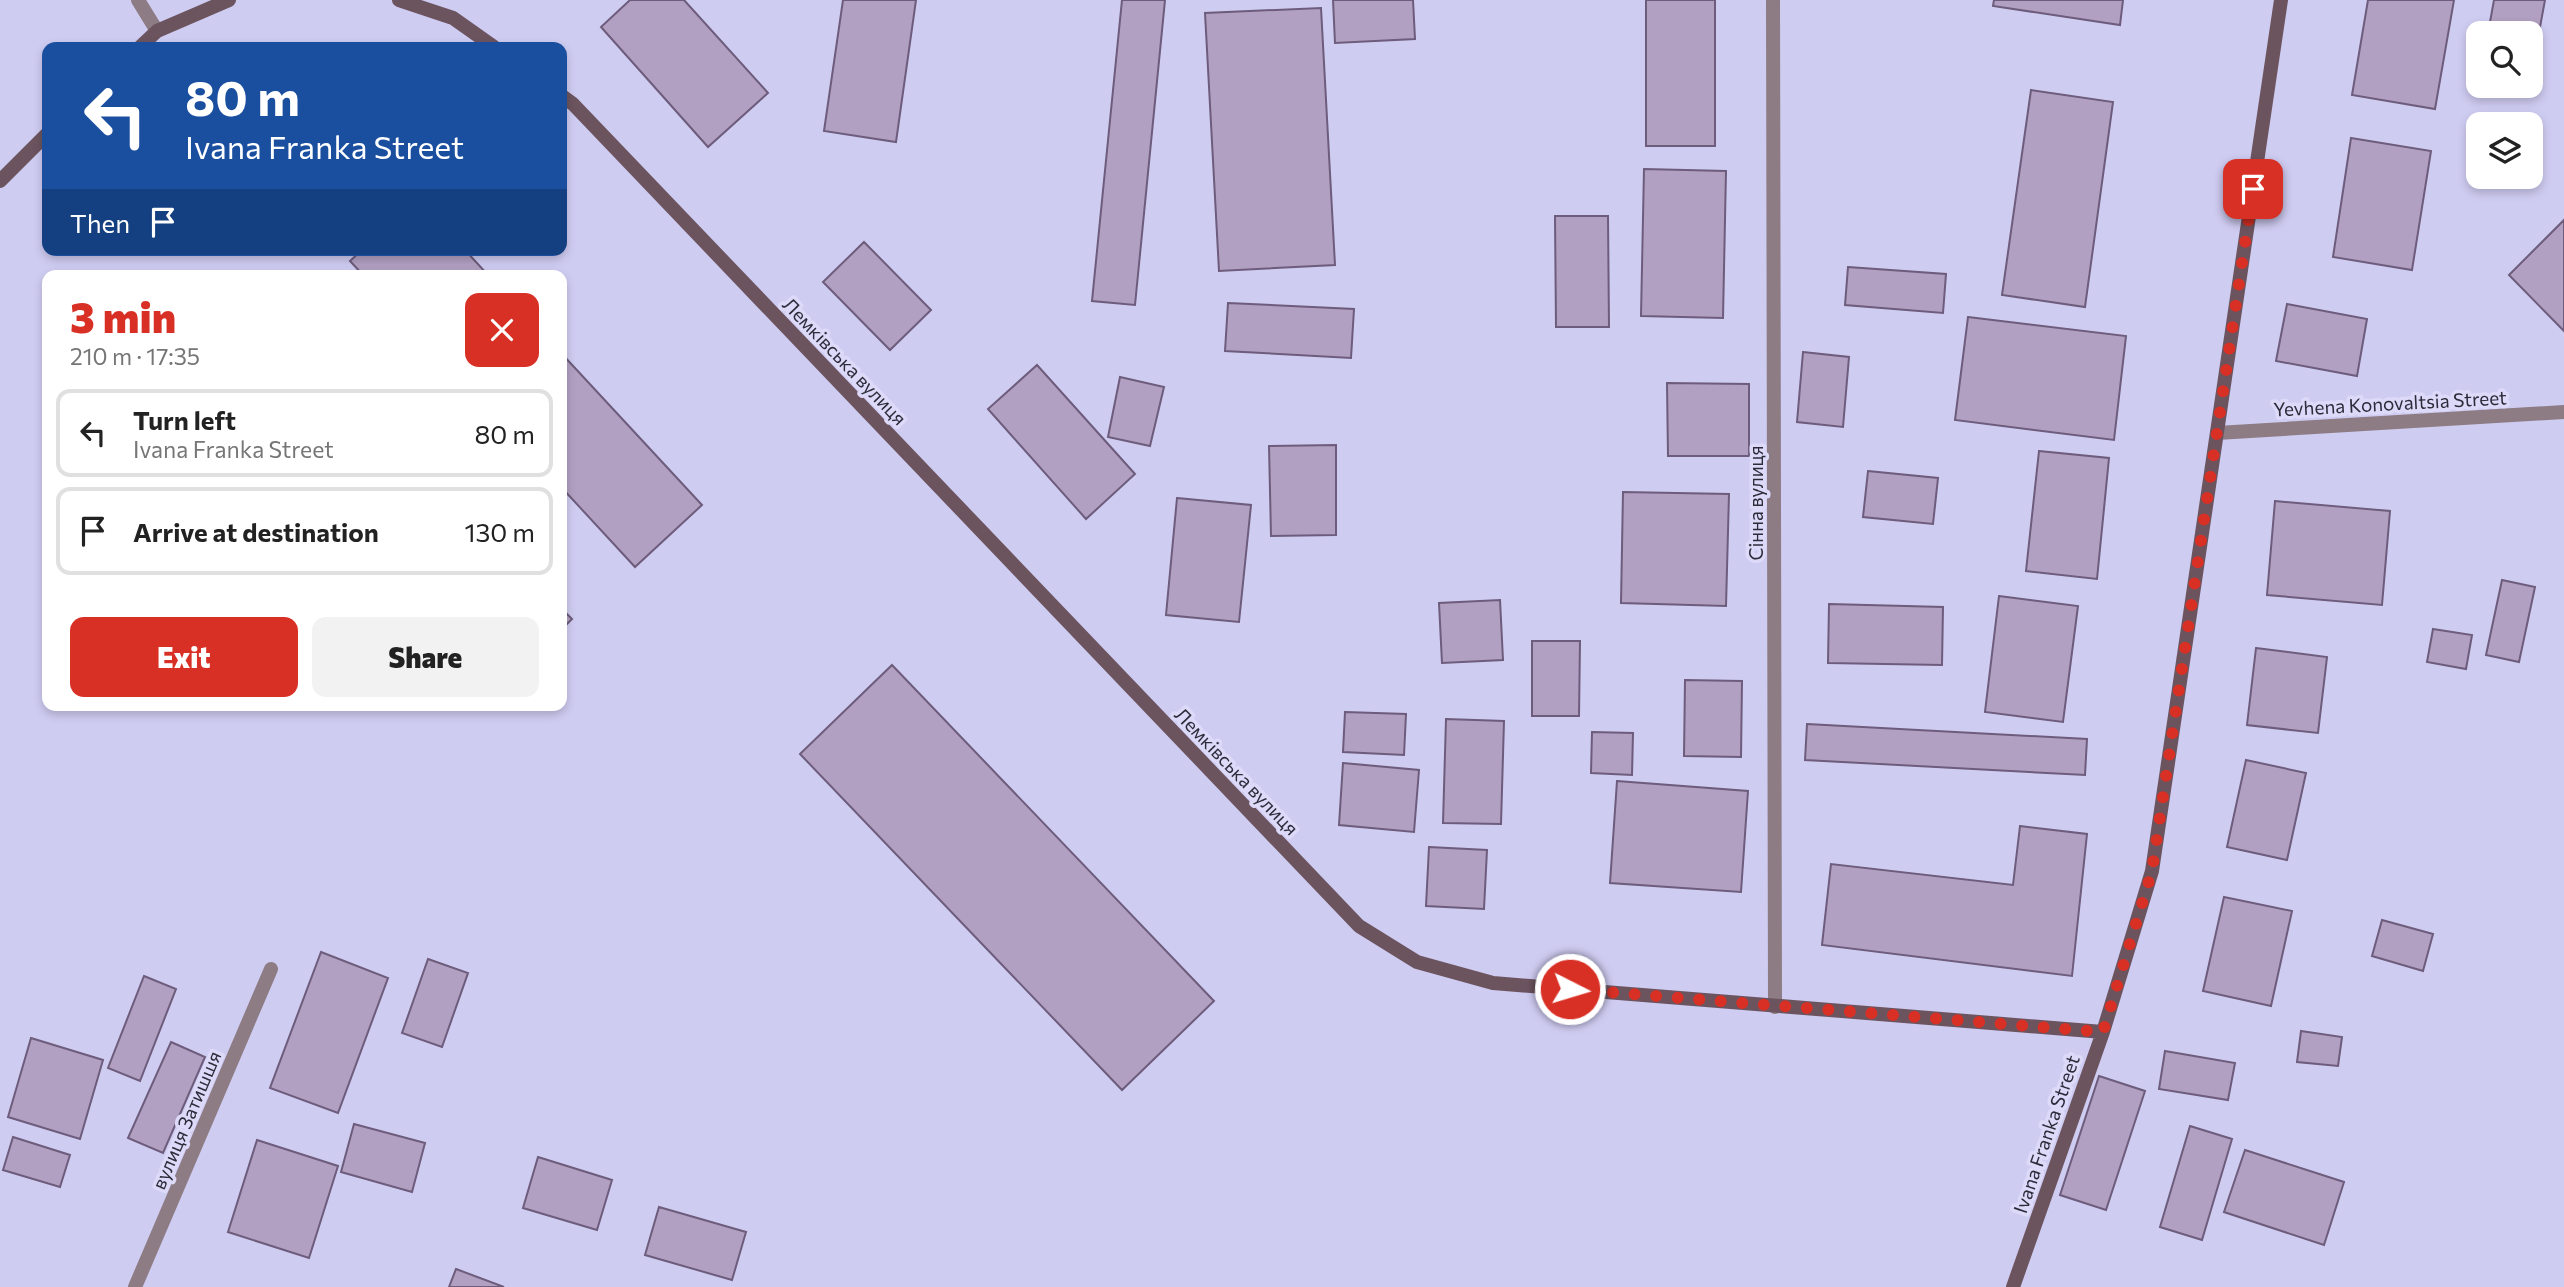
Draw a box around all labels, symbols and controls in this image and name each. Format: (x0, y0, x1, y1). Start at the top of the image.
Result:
map controls (2466, 21, 2543, 189)
button: search (2466, 21, 2543, 98)
text: 80 m (185, 66, 300, 126)
icon: left (70, 70, 161, 161)
button: layers (2466, 112, 2543, 189)
text: Ivana Franka Street (185, 126, 464, 166)
pin (2223, 159, 2283, 219)
icon: arrive (2234, 170, 2272, 208)
icon: arrive (144, 203, 182, 241)
text: Then (70, 207, 130, 238)
text: 3 min (70, 290, 176, 342)
button: close (465, 293, 539, 367)
street label: Лемківська вулиця (778, 293, 912, 429)
text: 210 m · 17:35 (70, 342, 200, 370)
street label: Yevhena Konovaltsia Street (2273, 385, 2508, 421)
text: Turn left (133, 404, 236, 435)
icon: left (74, 414, 112, 452)
text: 80 m (475, 418, 535, 449)
text: Ivana Franka Street (133, 435, 334, 463)
street label: Сінна вулиця (1744, 445, 1767, 561)
icon: arrive (74, 512, 112, 550)
text: Arrive at destination (133, 516, 379, 547)
text: 130 m (464, 516, 535, 547)
button: Exit (70, 617, 298, 697)
button: Share (312, 617, 539, 697)
street label: Лемківська вулиця (1170, 703, 1304, 839)
position arrow (1533, 952, 1607, 1026)
street label: вулиця Затишшя (147, 1047, 225, 1193)
street label: Ivana Franka Street (2008, 1052, 2084, 1216)

